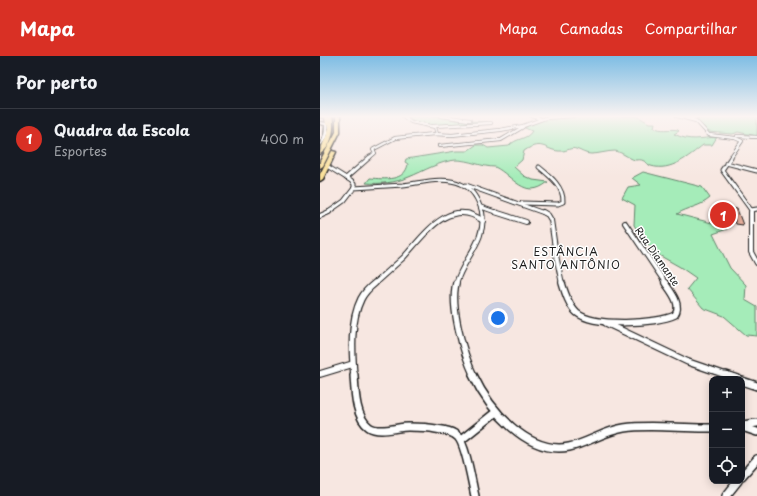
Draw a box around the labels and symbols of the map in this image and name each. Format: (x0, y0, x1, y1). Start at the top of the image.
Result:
pin: 1 (710, 200, 736, 230)
street label: Rua Diamante (632, 223, 684, 289)
district label: ESTÂNCIA SANTO ANTÔNIO (511, 243, 621, 273)
your location (488, 308, 508, 328)

